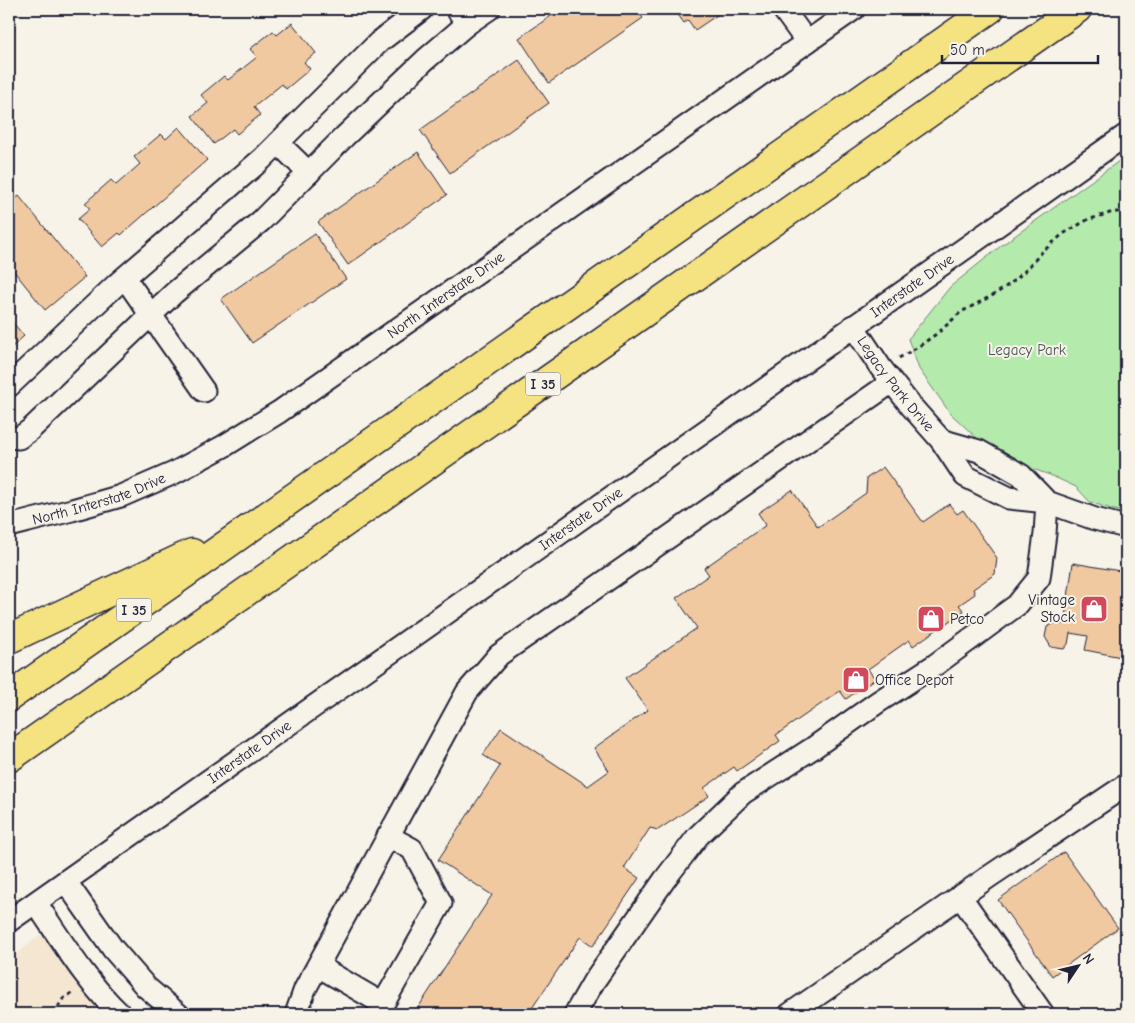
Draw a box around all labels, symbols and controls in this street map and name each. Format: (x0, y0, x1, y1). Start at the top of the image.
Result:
scale bar (942, 32, 1099, 64)
text: 50 m (950, 41, 985, 59)
street label: North Interstate Drive (384, 247, 508, 342)
street label: Interstate Drive (867, 250, 958, 321)
street label: Legacy Park Drive (853, 333, 938, 435)
park label: Legacy Park (988, 341, 1067, 359)
road number: I 35 (526, 372, 560, 396)
street label: North Interstate Drive (30, 469, 169, 529)
street label: Interstate Drive (535, 483, 626, 554)
place label: Vintage Stock (1028, 591, 1076, 626)
shop icon: Vintage Stock (1079, 594, 1109, 624)
road number: I 35 (116, 598, 152, 622)
shop icon: Petco (916, 604, 946, 634)
place label: Petco (950, 610, 984, 628)
shop icon: Office Depot (841, 665, 871, 695)
place label: Office Depot (875, 671, 954, 689)
street label: Interstate Drive (204, 716, 295, 787)
north arrow (1052, 940, 1102, 990)
text: N (1079, 950, 1098, 967)

